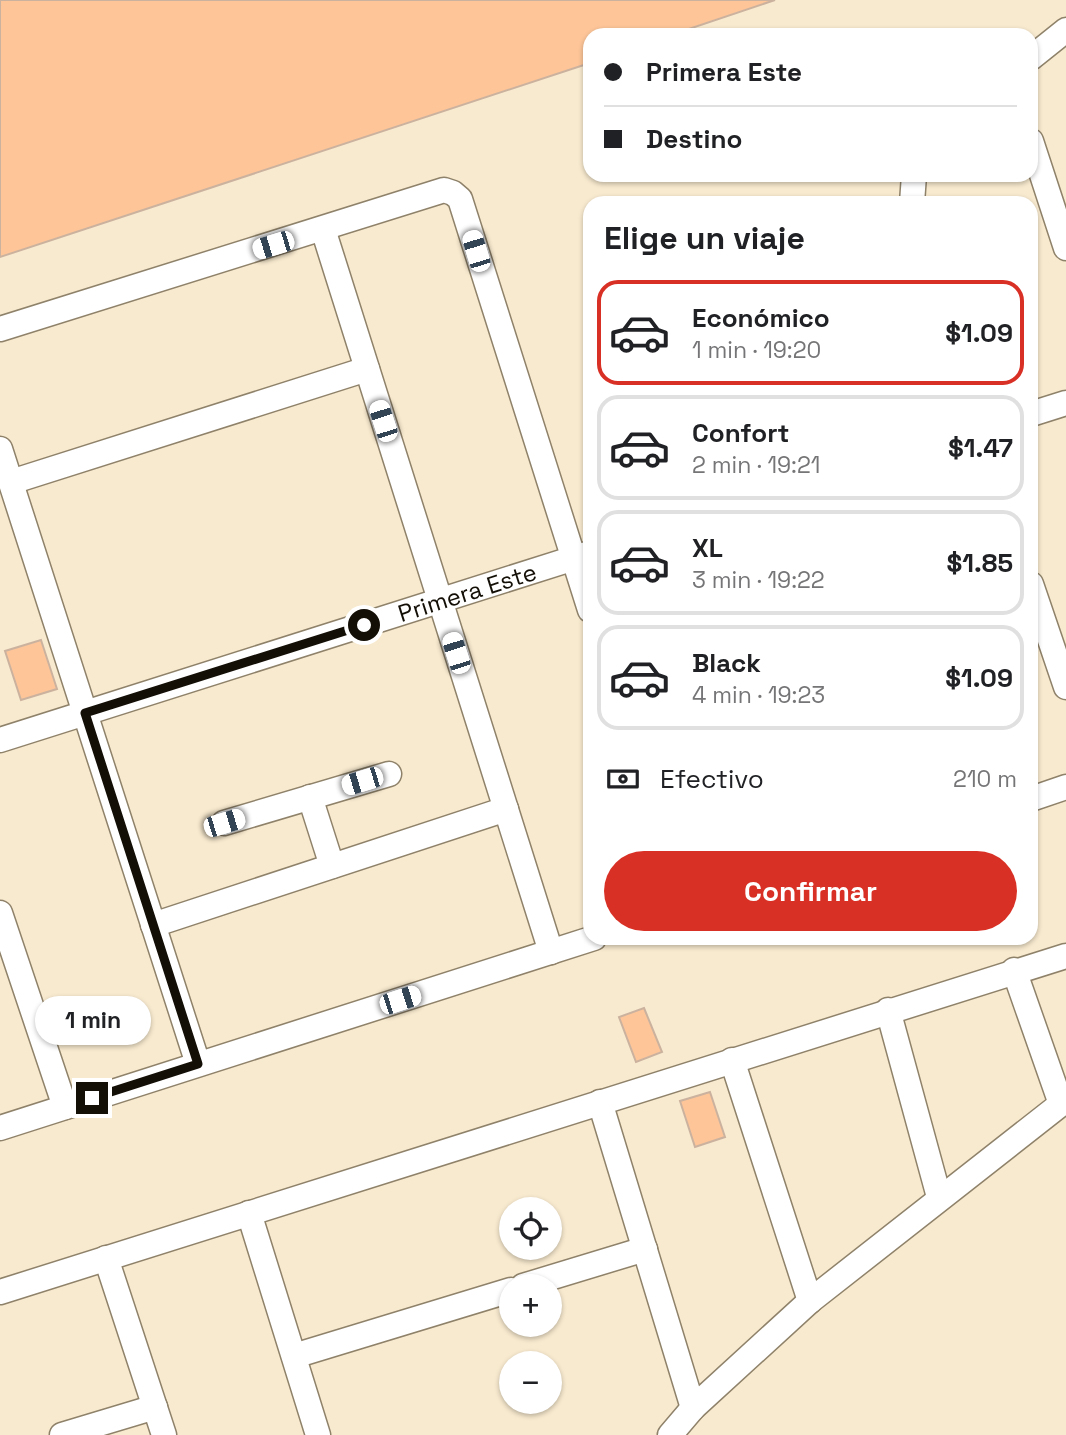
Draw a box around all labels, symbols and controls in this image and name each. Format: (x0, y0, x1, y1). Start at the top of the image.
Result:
text: Primera Este (646, 55, 802, 89)
text: Destino (646, 122, 742, 156)
text: Elige un viaje (604, 218, 805, 258)
car (460, 228, 493, 274)
car (250, 229, 297, 261)
icon: car (608, 301, 671, 364)
text: Económico (692, 301, 830, 335)
text: $1.09 (945, 316, 1013, 350)
text: 1 min · 19:20 (692, 335, 821, 365)
car (367, 398, 400, 444)
icon: car (608, 416, 671, 479)
text: Confort (692, 416, 789, 450)
text: $1.47 (948, 431, 1013, 465)
text: 2 min · 19:21 (692, 450, 820, 480)
icon: car (608, 531, 671, 594)
text: XL (692, 531, 723, 565)
text: $1.85 (947, 546, 1013, 580)
street label: Primera Este (394, 556, 540, 628)
text: 3 min · 19:22 (692, 565, 825, 595)
route start (348, 609, 380, 641)
car (440, 630, 473, 676)
icon: car (608, 646, 671, 709)
text: Black (692, 646, 761, 680)
text: $1.09 (945, 661, 1013, 695)
text: 4 min · 19:23 (692, 680, 825, 710)
icon: cash (604, 760, 642, 798)
text: Efectivo (660, 762, 764, 796)
text: 210 m (953, 764, 1017, 794)
car (339, 765, 386, 797)
car (201, 807, 248, 839)
button: Confirmar (604, 851, 1017, 931)
car (377, 984, 424, 1016)
callout: 1 min (34, 996, 150, 1046)
text: 1 min (65, 1005, 121, 1035)
route end (76, 1082, 108, 1114)
map controls (499, 1197, 562, 1414)
button: locate (499, 1197, 562, 1260)
button: + (499, 1274, 562, 1337)
button: − (499, 1351, 562, 1414)

